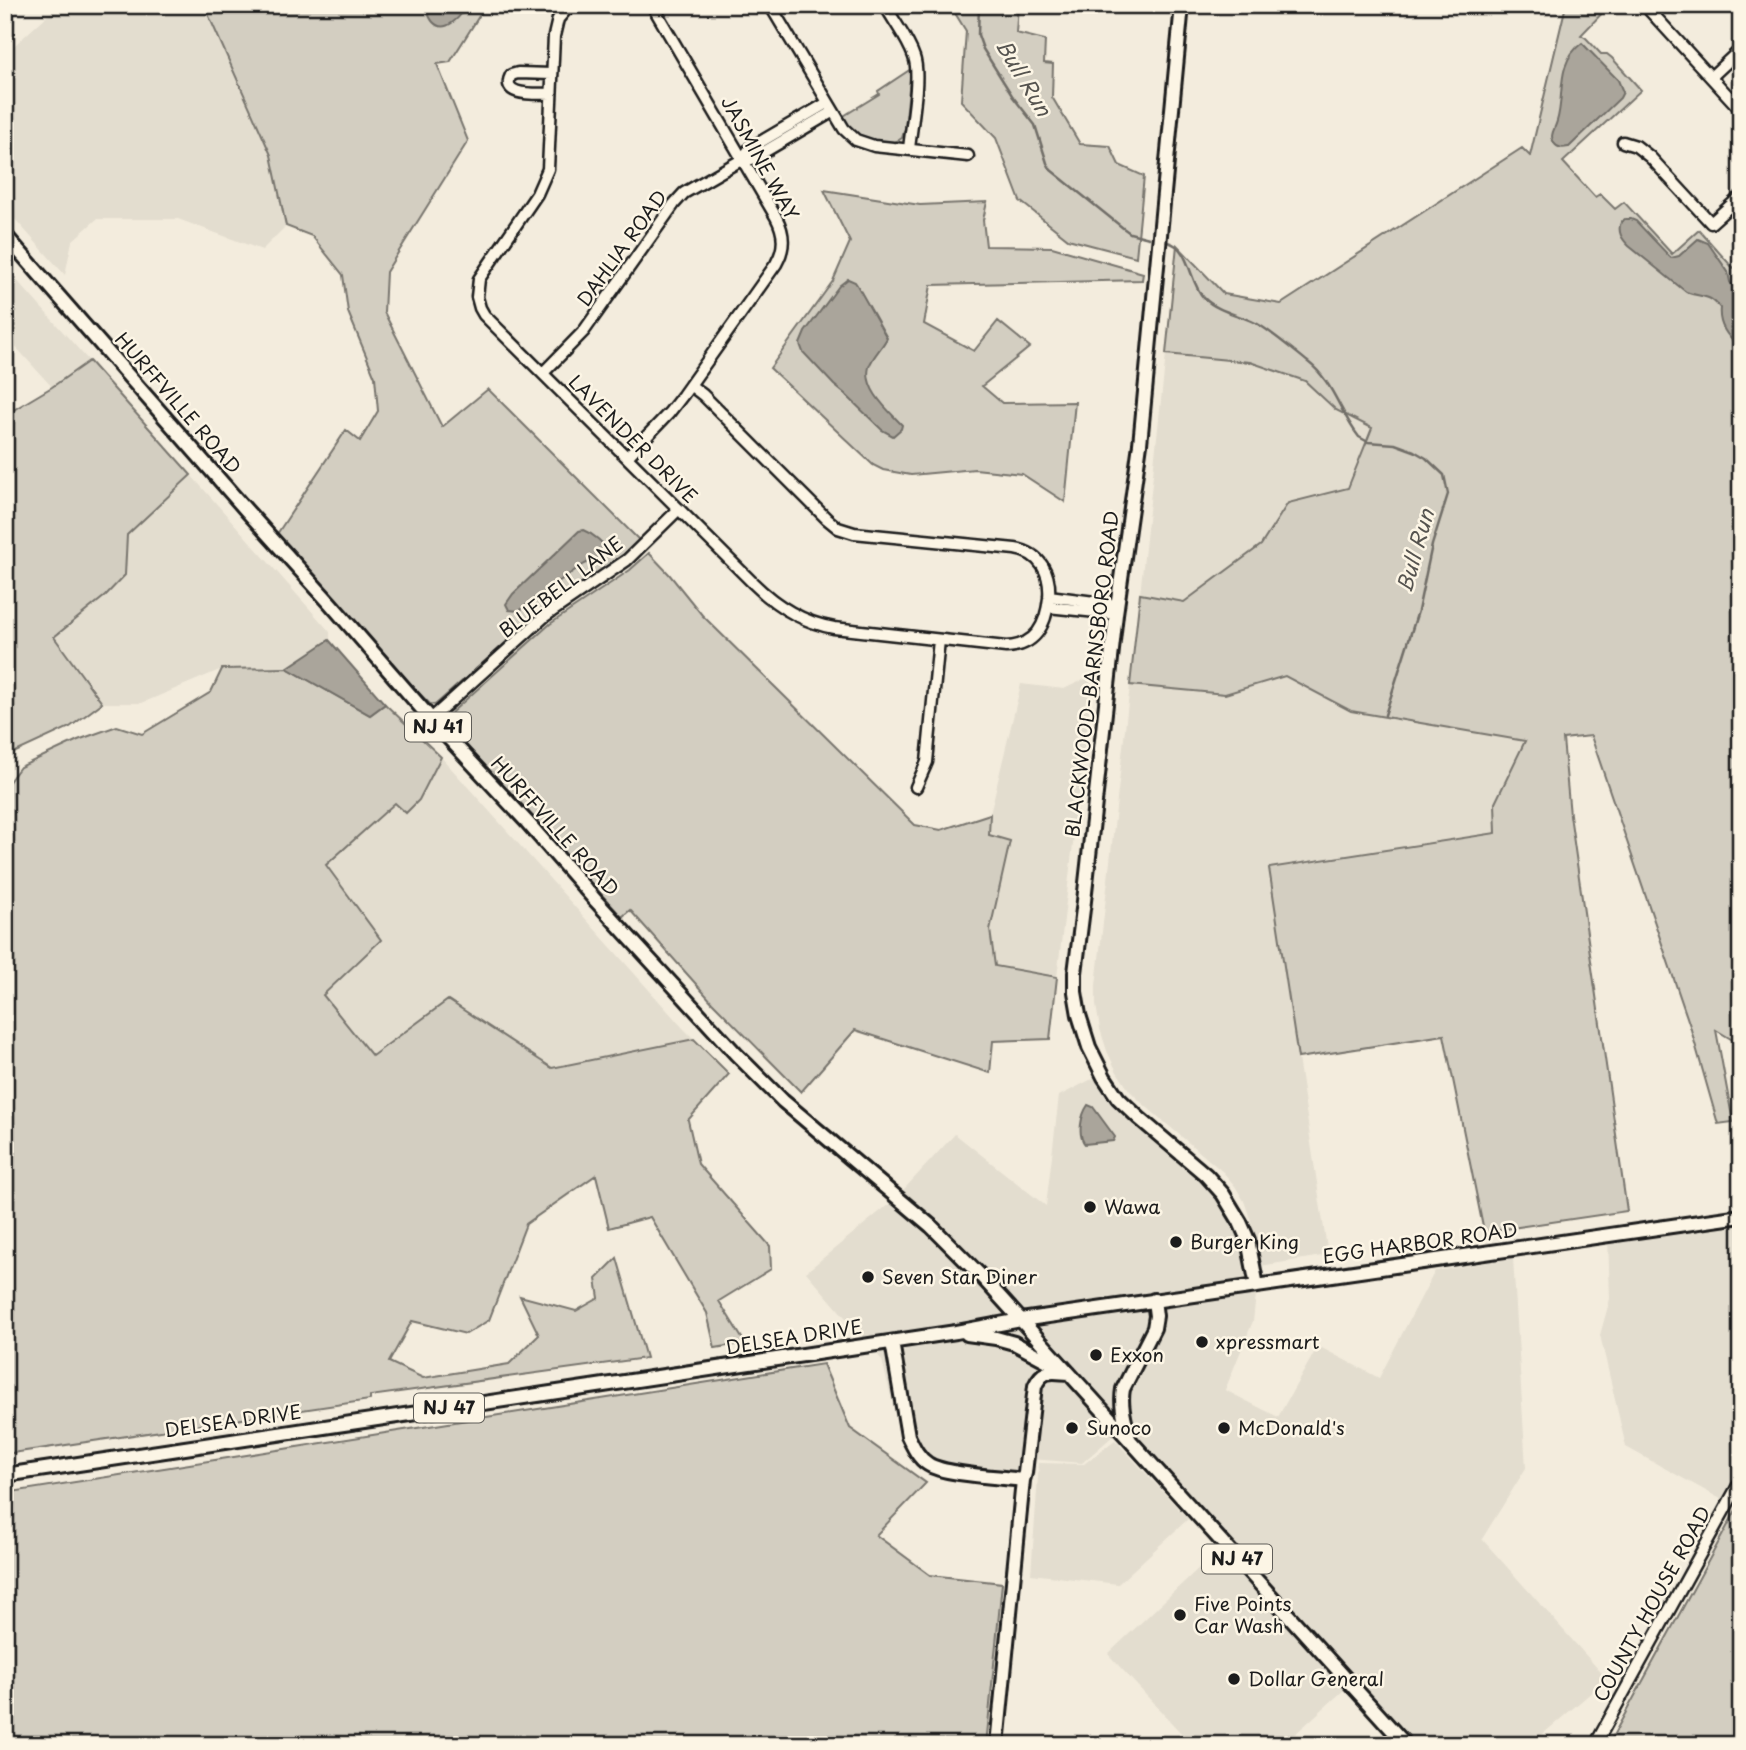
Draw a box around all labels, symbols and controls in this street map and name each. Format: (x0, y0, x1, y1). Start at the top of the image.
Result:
water label: Bull Run (989, 32, 1061, 123)
street label: JASMINE WAY (715, 90, 807, 225)
street label: DAHLIA ROAD (570, 184, 673, 311)
street label: HURFFVILLE ROAD (109, 325, 248, 479)
street label: LAVENDER DRIVE (563, 368, 704, 509)
water label: Bull Run (1387, 504, 1442, 596)
street label: BLACKWOOD-BARNSBORO ROAD (1057, 509, 1125, 839)
street label: BLUEBELL LANE (492, 529, 628, 644)
road number: NJ 41 (405, 712, 471, 742)
street label: HURFFVILLE ROAD (485, 749, 626, 901)
place label: Wawa (1104, 1192, 1160, 1220)
marker: Wawa (1082, 1199, 1098, 1215)
street label: EGG HARBOR ROAD (1320, 1214, 1519, 1270)
place label: Burger King (1190, 1227, 1299, 1255)
marker: Burger King (1168, 1234, 1184, 1250)
place label: Seven Star Diner (882, 1262, 1037, 1290)
marker: Seven Star Diner (860, 1269, 876, 1285)
street label: DELSEA DRIVE (724, 1311, 864, 1361)
place label: xpressmart (1216, 1327, 1320, 1355)
marker: xpressmart (1194, 1334, 1210, 1350)
place label: Exxon (1110, 1340, 1164, 1368)
marker: Exxon (1088, 1347, 1104, 1363)
road number: NJ 47 (414, 1394, 484, 1422)
street label: DELSEA DRIVE (163, 1397, 303, 1443)
place label: Sunoco (1086, 1413, 1152, 1441)
place label: McDonald's (1238, 1413, 1345, 1441)
marker: Sunoco (1064, 1420, 1080, 1436)
marker: McDonald's (1216, 1420, 1232, 1436)
street label: COUNTY HOUSE ROAD (1586, 1501, 1717, 1707)
road number: NJ 47 (1202, 1544, 1272, 1574)
place label: Five Points Car Wash (1194, 1589, 1291, 1639)
marker: Five Points Car Wash (1172, 1607, 1188, 1623)
place label: Dollar General (1248, 1664, 1384, 1692)
marker: Dollar General (1226, 1671, 1242, 1687)

